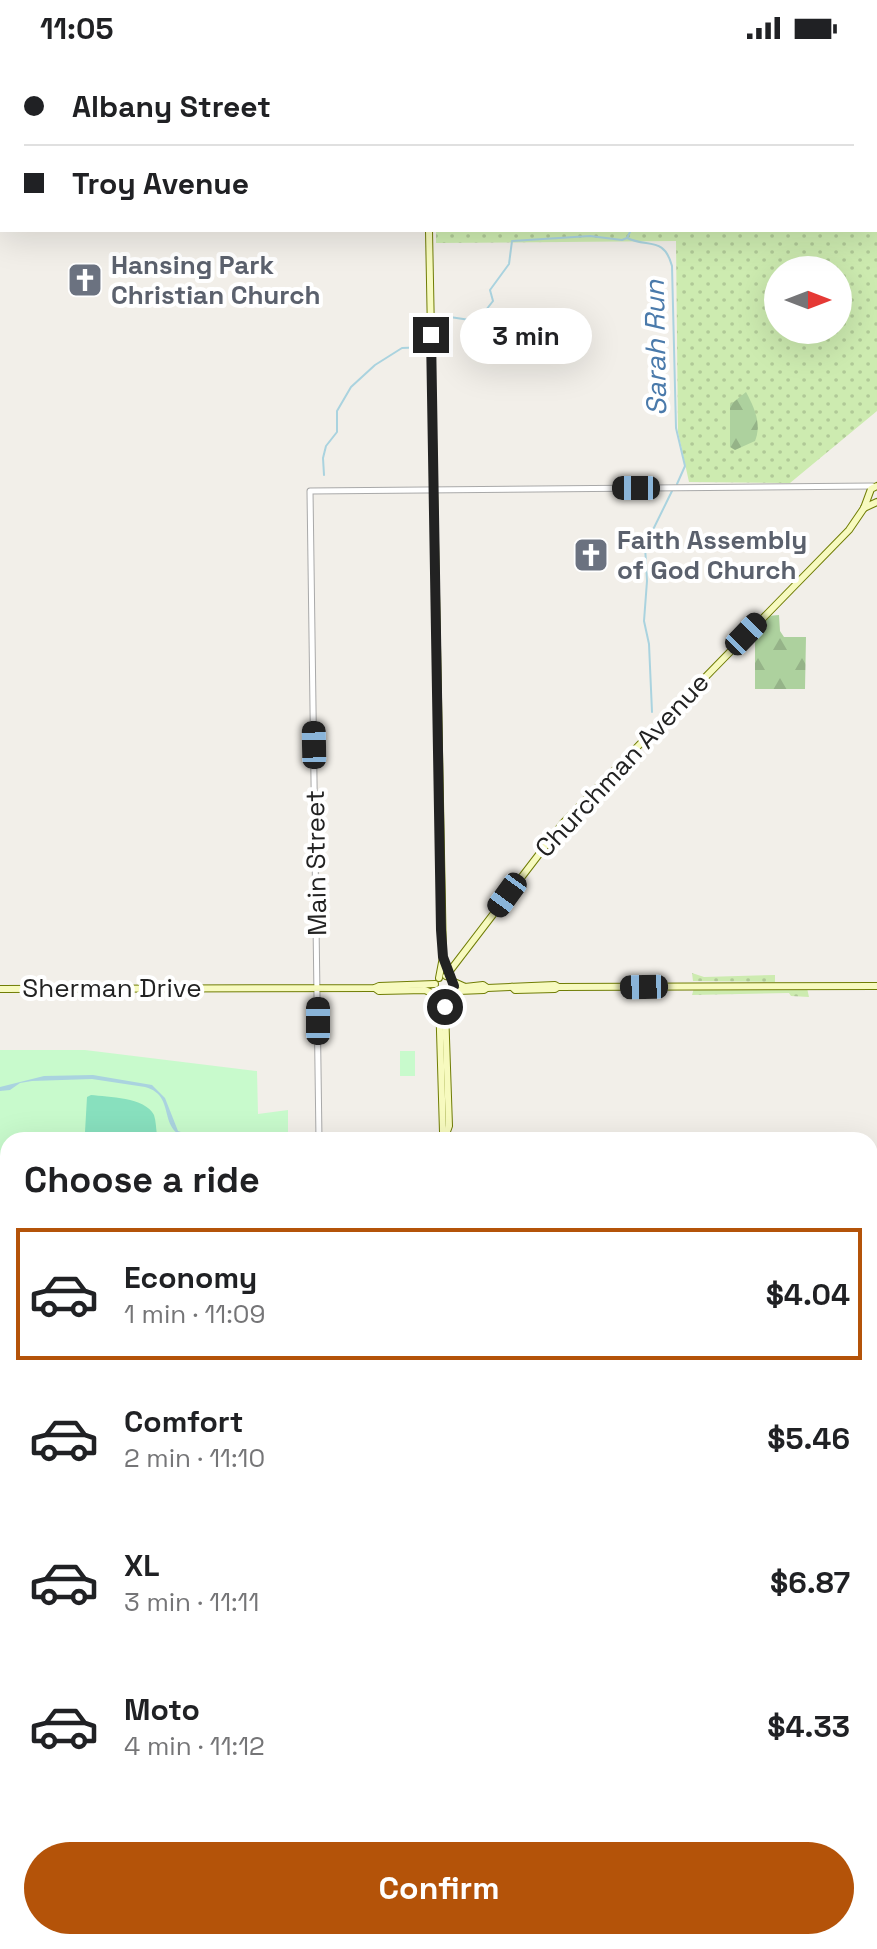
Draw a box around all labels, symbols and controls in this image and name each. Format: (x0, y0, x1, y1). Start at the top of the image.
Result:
text: 11:05 (40, 9, 114, 48)
text: Albany Street (72, 87, 271, 126)
text: Troy Avenue (72, 164, 249, 203)
place label: Hansing Park Christian Church (111, 248, 320, 312)
north arrow (764, 256, 852, 344)
map controls (764, 256, 852, 344)
church icon: Hansing Park Christian Church (66, 261, 104, 299)
water label: Sarah Run (636, 279, 674, 416)
callout: 3 min (459, 307, 591, 363)
route end (413, 317, 449, 353)
text: 3 min (492, 319, 560, 353)
car (612, 476, 660, 500)
place label: Faith Assembly of God Church (617, 523, 807, 587)
church icon: Faith Assembly of God Church (572, 536, 610, 574)
car (721, 608, 771, 660)
street label: Churchman Avenue (528, 665, 716, 865)
car (302, 721, 326, 769)
street label: Main Street (298, 790, 334, 936)
car (483, 869, 531, 921)
street label: Sherman Drive (22, 971, 202, 1005)
car (620, 975, 668, 999)
route start (427, 989, 463, 1025)
car (306, 997, 330, 1045)
text: Choose a ride (24, 1157, 260, 1203)
icon: car (28, 1258, 100, 1330)
text: Economy (124, 1258, 257, 1297)
text: $4.04 (766, 1275, 850, 1314)
text: 1 min · 11:09 (124, 1297, 265, 1331)
icon: car (28, 1402, 100, 1474)
text: Comfort (124, 1402, 243, 1441)
text: $5.46 (767, 1419, 850, 1458)
text: 2 min · 11:10 (124, 1441, 265, 1475)
icon: car (28, 1546, 100, 1618)
text: XL (124, 1546, 160, 1585)
text: $6.87 (770, 1563, 850, 1602)
text: 3 min · 11:11 (124, 1585, 259, 1619)
icon: car (28, 1690, 100, 1762)
text: Moto (124, 1690, 200, 1729)
text: $4.33 (767, 1707, 850, 1746)
text: 4 min · 11:12 (124, 1729, 265, 1763)
button: Confirm (24, 1842, 854, 1934)

